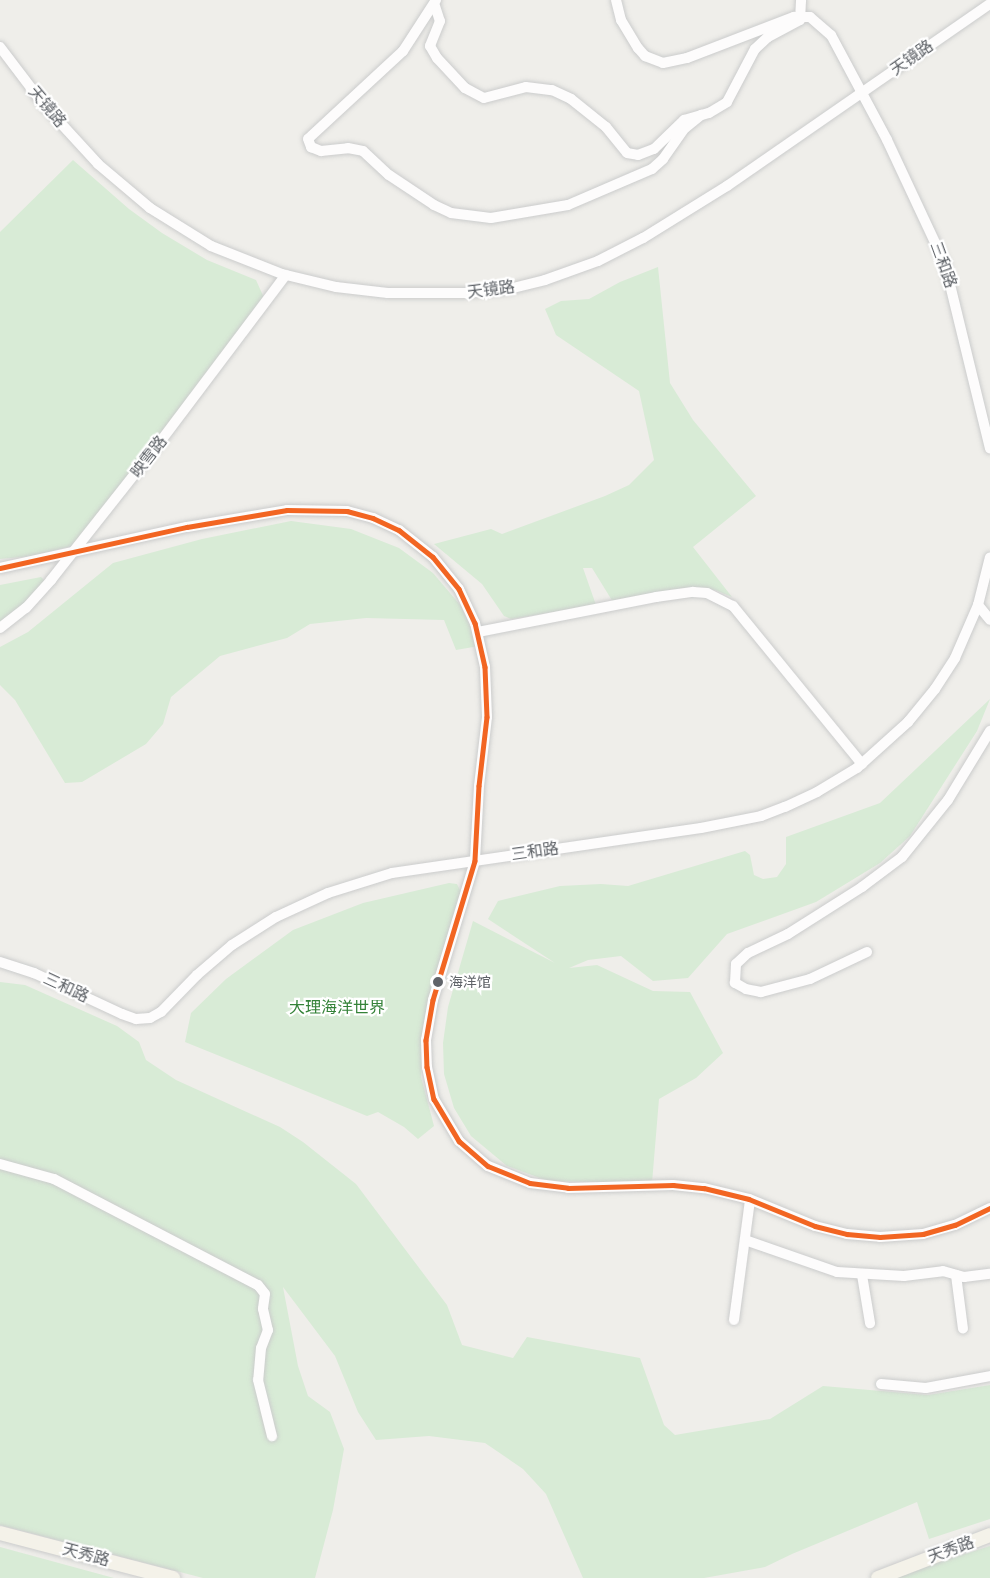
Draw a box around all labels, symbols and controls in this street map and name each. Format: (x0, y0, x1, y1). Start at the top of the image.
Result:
street label: 天镜路 (887, 36, 937, 80)
street label: 天镜路 (24, 82, 70, 132)
street label: 三和路 (926, 239, 960, 291)
street label: 天镜路 (466, 278, 516, 302)
street label: 映雪路 (127, 432, 171, 482)
street label: 三和路 (510, 839, 560, 865)
street label: 三和路 (40, 969, 92, 1007)
place label: 海洋馆 (449, 974, 491, 990)
marker: 海洋馆 (432, 976, 444, 988)
park label: 大理海洋世界 (289, 998, 385, 1018)
street label: 天秀路 (925, 1533, 977, 1567)
street label: 天秀路 (60, 1540, 112, 1570)

